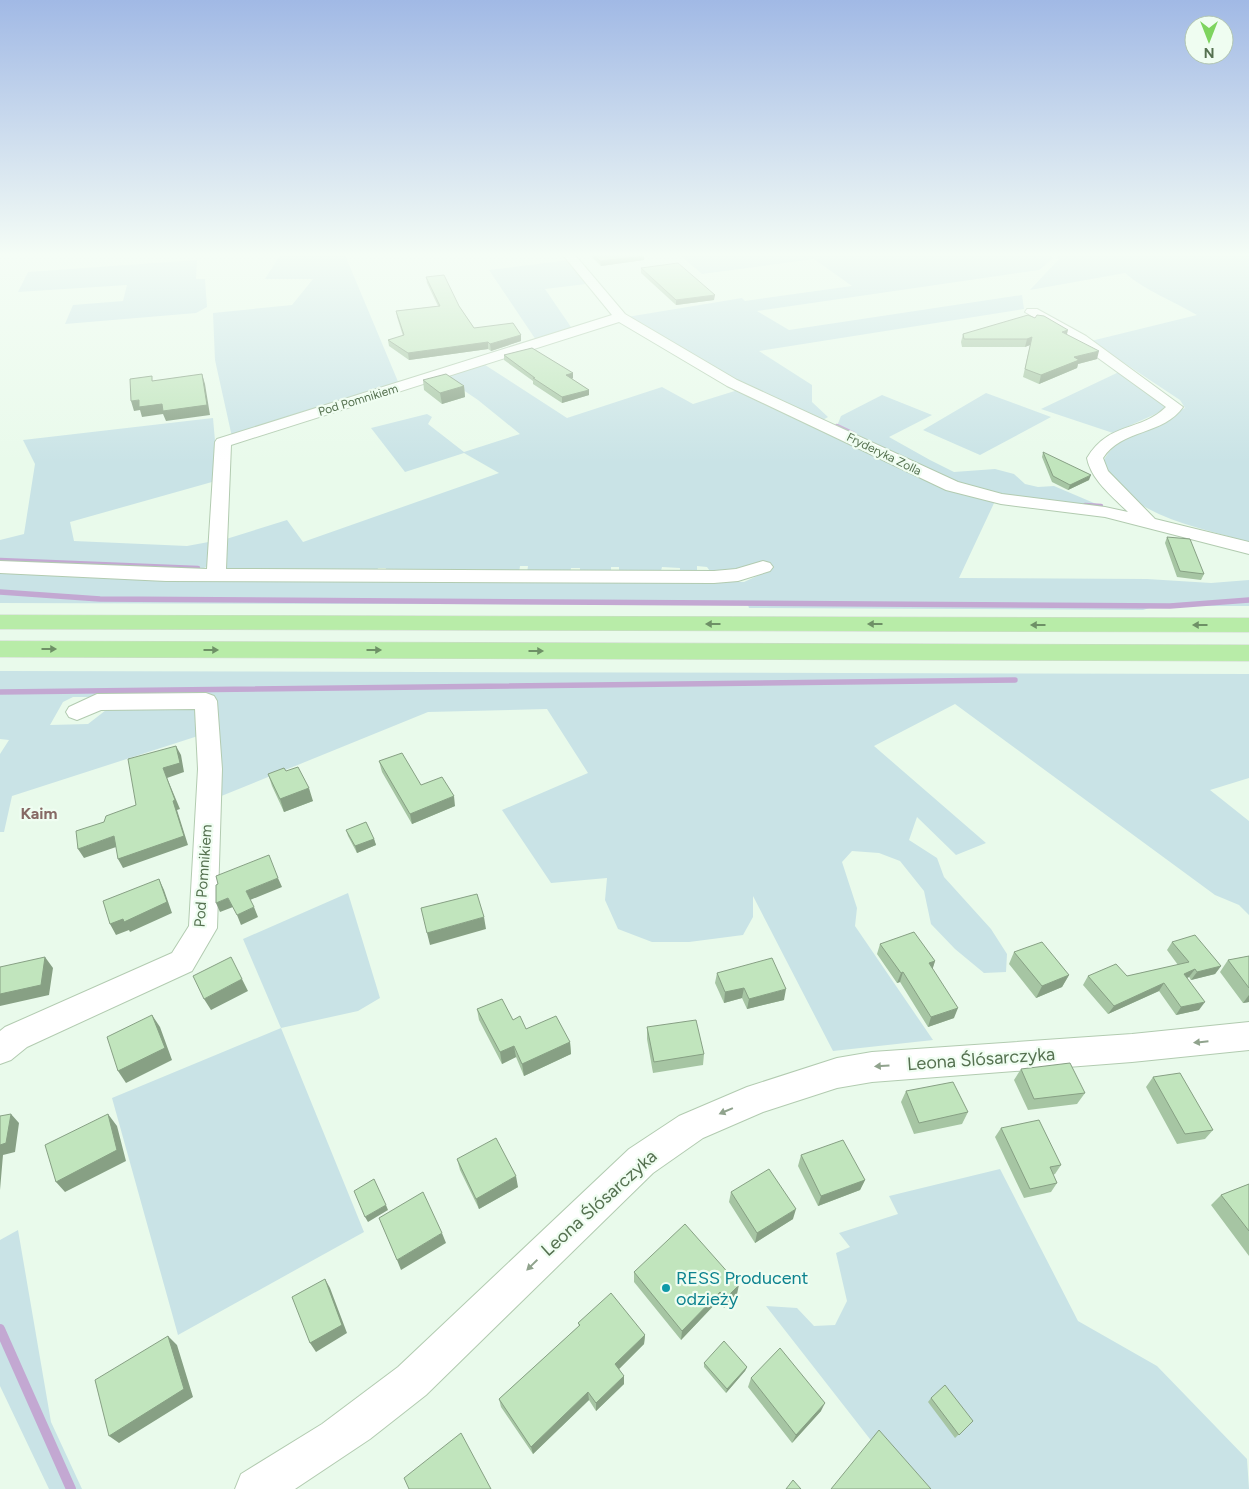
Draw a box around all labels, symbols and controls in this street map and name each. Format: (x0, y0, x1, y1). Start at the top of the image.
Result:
north arrow (1184, 15, 1234, 65)
text: N (1204, 44, 1214, 61)
street label: Pod Pomnikiem (316, 381, 400, 419)
street label: Fryderyka Zolla (844, 430, 924, 478)
one-way arrow (705, 620, 721, 628)
one-way arrow (867, 620, 883, 628)
one-way arrow (1030, 621, 1046, 629)
one-way arrow (1192, 621, 1208, 629)
one-way arrow (41, 645, 57, 653)
one-way arrow (203, 646, 219, 654)
one-way arrow (366, 646, 382, 654)
one-way arrow (528, 647, 544, 655)
district label: Kaim (21, 804, 57, 823)
street label: Pod Pomnikiem (190, 824, 216, 928)
one-way arrow (1192, 1038, 1208, 1046)
street label: Leona Ślósarczyka (906, 1043, 1056, 1075)
one-way arrow (873, 1063, 889, 1071)
one-way arrow (719, 1108, 733, 1116)
street label: Leona Ślósarczyka (537, 1145, 661, 1261)
one-way arrow (526, 1259, 538, 1271)
place label: RESS Producent odzieży (676, 1267, 809, 1310)
marker: RESS Producent odzieży (660, 1282, 672, 1294)

